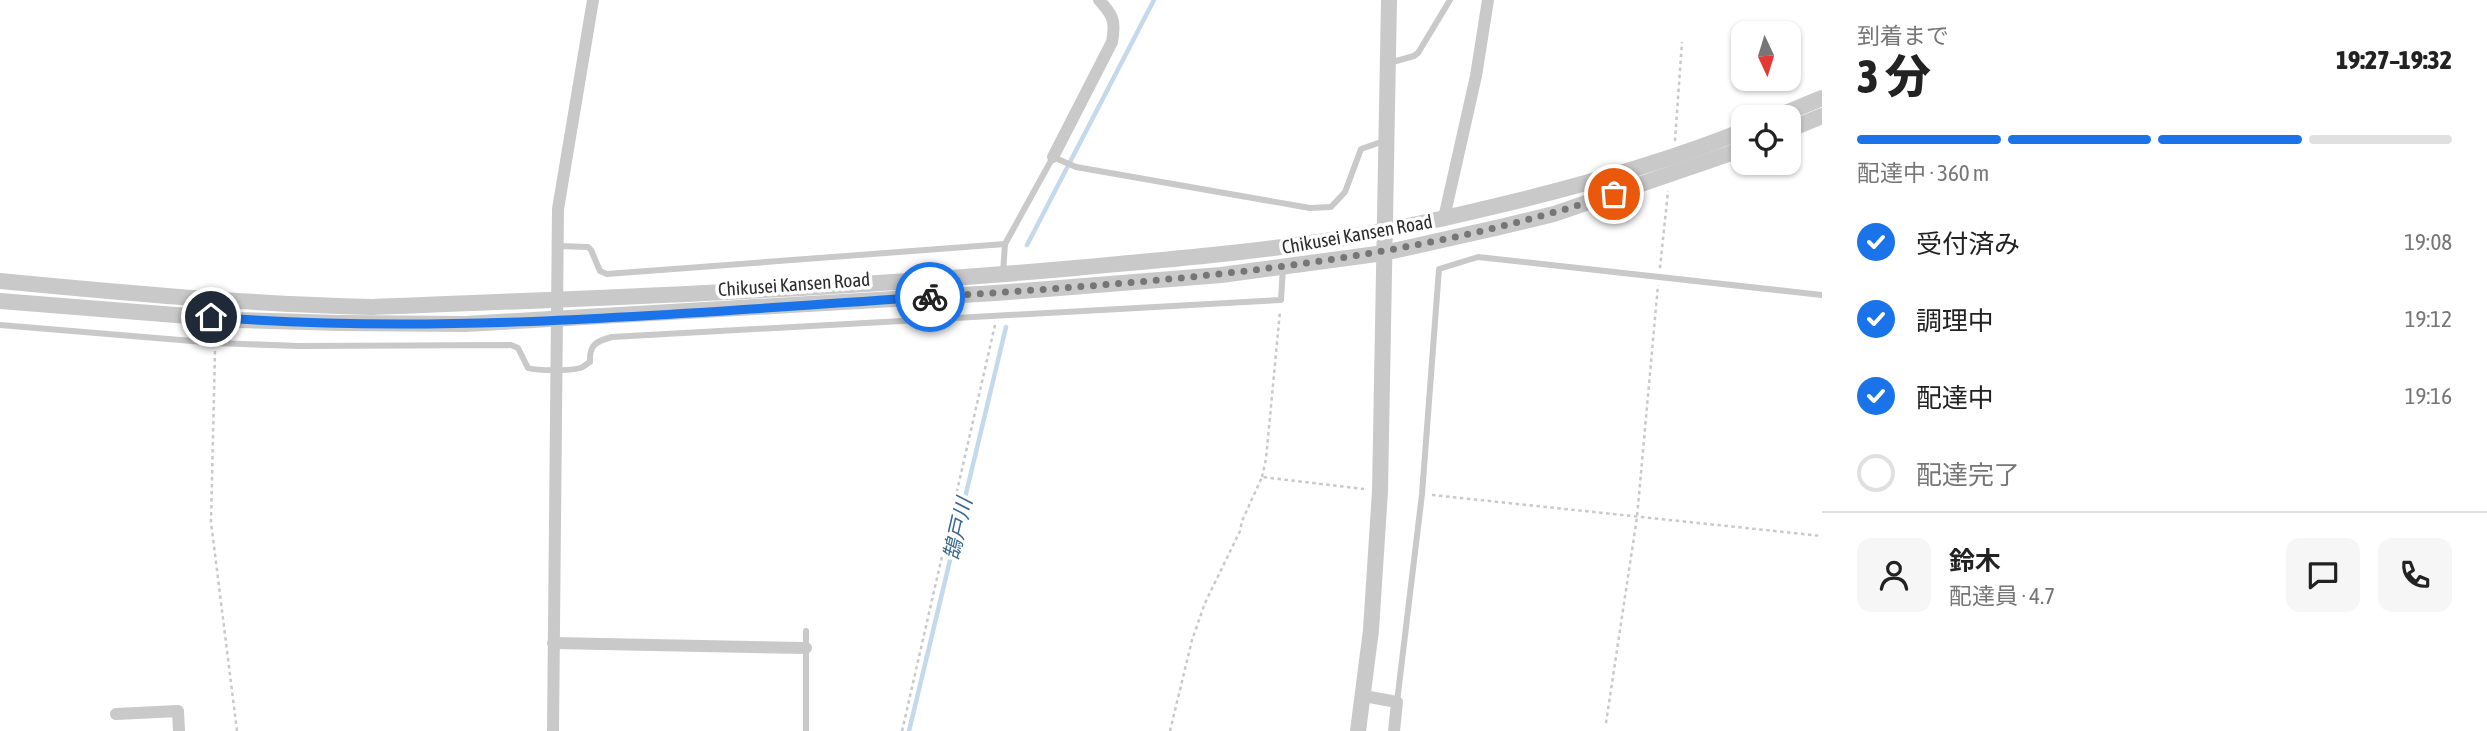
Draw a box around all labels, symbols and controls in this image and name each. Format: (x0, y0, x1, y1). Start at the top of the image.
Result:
north arrow (1731, 21, 1801, 91)
map controls (1731, 21, 1801, 175)
text: 到着まで (1857, 23, 1949, 49)
text: 19:27–19:32 (2336, 45, 2452, 75)
text: 3 分 (1857, 50, 1931, 103)
button: locate (1731, 105, 1801, 175)
text: 配達中 · 360 m (1857, 160, 1989, 186)
pin (1584, 164, 1644, 224)
icon: bag (1595, 175, 1633, 213)
street label: Chikusei Kansen Road (1280, 210, 1434, 258)
icon: check (1857, 223, 1895, 261)
text: 受付済み (1916, 229, 2020, 259)
text: 19:08 (2404, 229, 2452, 255)
courier (895, 262, 965, 332)
street label: Chikusei Kansen Road (717, 268, 871, 300)
icon: bike (911, 278, 949, 316)
pin (181, 287, 241, 347)
icon: home (192, 298, 230, 336)
icon: check (1857, 300, 1895, 338)
text: 調理中 (1916, 306, 1994, 336)
text: 19:12 (2405, 306, 2452, 332)
icon: check (1857, 377, 1895, 415)
text: 配達中 (1916, 383, 1994, 413)
text: 19:16 (2405, 383, 2452, 409)
text: 配達完了 (1916, 460, 2020, 490)
water label: 鵠戸川 (938, 493, 976, 562)
button: person (1857, 538, 1931, 612)
button: chat (2286, 538, 2360, 612)
button: phone (2378, 538, 2452, 612)
text: 鈴木 (1949, 546, 2001, 576)
text: 配達員 · 4.7 (1949, 583, 2055, 609)

